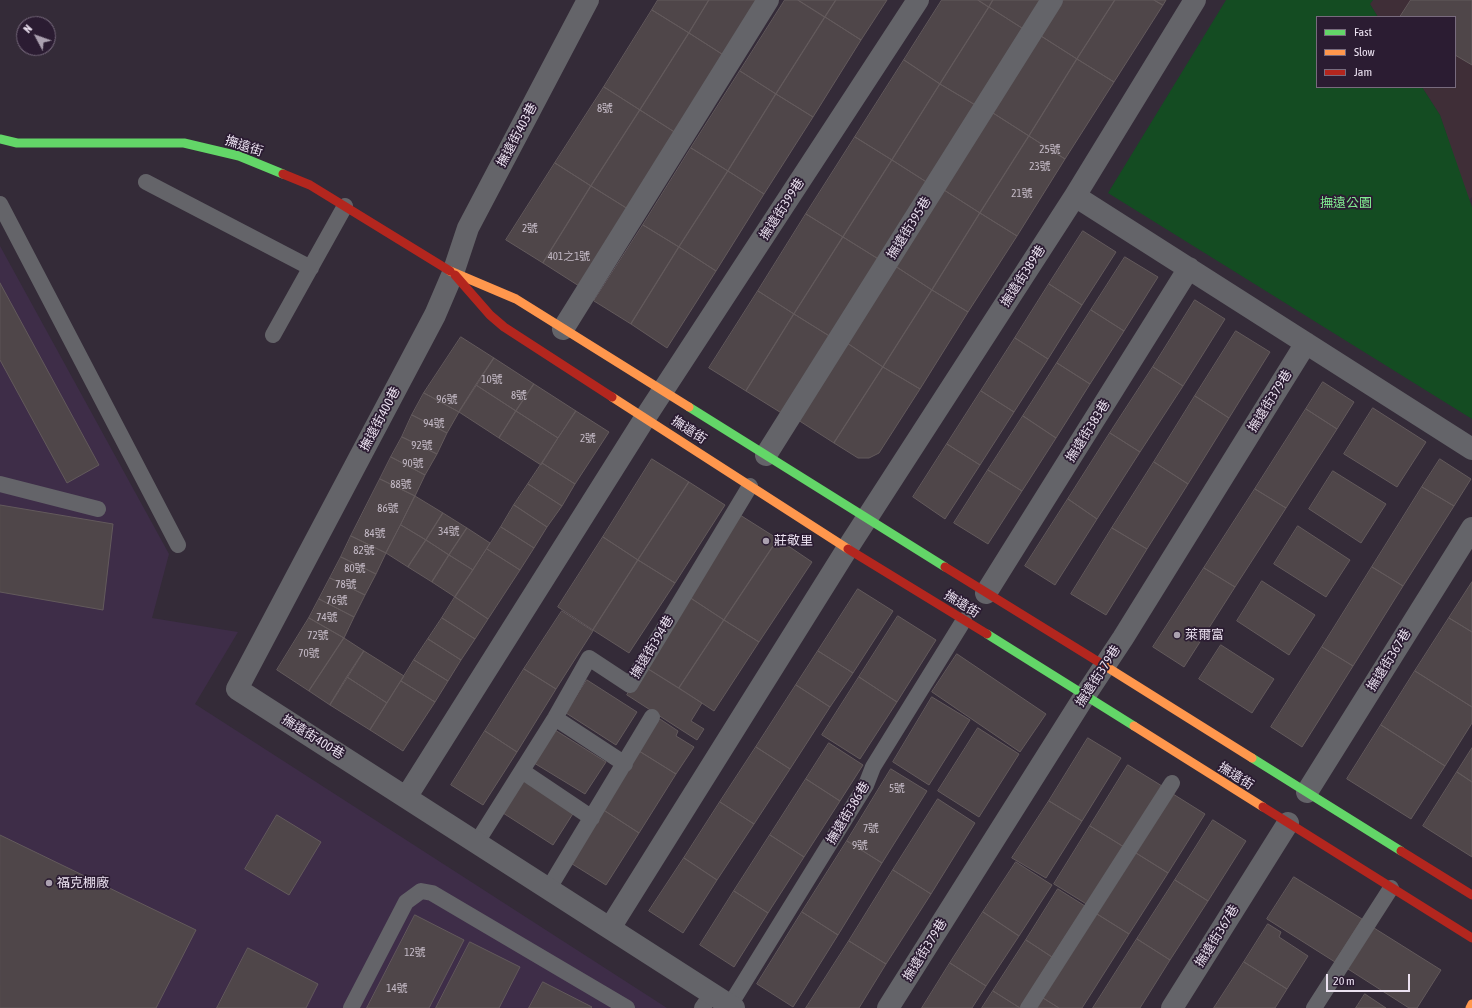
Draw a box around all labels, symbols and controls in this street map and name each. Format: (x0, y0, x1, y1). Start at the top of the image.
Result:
north arrow (16, 16, 56, 56)
legend (1316, 16, 1456, 88)
text: N (21, 22, 34, 35)
text: Fast (1354, 25, 1372, 39)
text: Slow (1354, 45, 1375, 59)
text: Jam (1354, 65, 1372, 79)
street label: 撫遠街403巷 (494, 100, 540, 170)
house number: 8號 (597, 102, 613, 116)
street label: 撫遠街 (223, 133, 265, 159)
house number: 25號 (1039, 143, 1061, 157)
house number: 23號 (1029, 160, 1051, 174)
street label: 撫遠街399巷 (756, 175, 808, 243)
house number: 21號 (1011, 187, 1033, 201)
street label: 撫遠街395巷 (884, 194, 934, 262)
park label: 撫遠公園 (1320, 195, 1372, 211)
house number: 2號 (522, 222, 538, 236)
street label: 撫遠街389巷 (997, 242, 1049, 310)
house number: 401之1號 (548, 250, 590, 264)
street label: 撫遠街379巷 (1245, 367, 1295, 435)
house number: 10號 (481, 373, 503, 387)
street label: 撫遠街400巷 (357, 384, 403, 454)
house number: 8號 (511, 389, 527, 403)
house number: 96號 (436, 393, 458, 407)
street label: 撫遠街383巷 (1063, 397, 1113, 465)
street label: 撫遠街 (668, 413, 710, 447)
house number: 94號 (423, 417, 445, 431)
house number: 2號 (580, 432, 596, 446)
house number: 92號 (411, 439, 433, 453)
house number: 90號 (402, 457, 424, 471)
house number: 88號 (390, 478, 412, 492)
house number: 86號 (377, 502, 399, 516)
house number: 34號 (438, 525, 460, 539)
house number: 84號 (364, 527, 386, 541)
place label: 莊敬里 (774, 533, 813, 549)
marker: 莊敬里 (761, 536, 771, 546)
house number: 82號 (353, 544, 375, 558)
house number: 80號 (344, 562, 366, 576)
house number: 78號 (335, 578, 357, 592)
street label: 撫遠街 (941, 587, 983, 621)
house number: 76號 (326, 594, 348, 608)
house number: 74號 (316, 611, 338, 625)
street label: 撫遠街394巷 (627, 613, 677, 681)
street label: 撫遠街367巷 (1364, 626, 1414, 694)
place label: 萊爾富 (1185, 627, 1224, 643)
house number: 72號 (307, 629, 329, 643)
marker: 萊爾富 (1172, 630, 1182, 640)
street label: 撫遠街379巷 (1072, 642, 1124, 710)
house number: 70號 (298, 647, 320, 661)
street label: 撫遠街400巷 (279, 712, 347, 762)
street label: 撫遠街 (1215, 759, 1257, 793)
street label: 撫遠街386巷 (823, 779, 873, 847)
house number: 5號 (889, 782, 905, 796)
house number: 7號 (863, 822, 879, 836)
house number: 9號 (852, 839, 868, 853)
place label: 福克棚廠 (57, 875, 109, 891)
marker: 福克棚廠 (44, 878, 54, 888)
street label: 撫遠街367巷 (1192, 902, 1242, 970)
street label: 撫遠街379巷 (900, 916, 950, 984)
house number: 12號 (404, 946, 426, 960)
scale bar (1328, 966, 1412, 992)
text: 20 m (1333, 974, 1355, 988)
house number: 14號 (386, 982, 408, 996)

